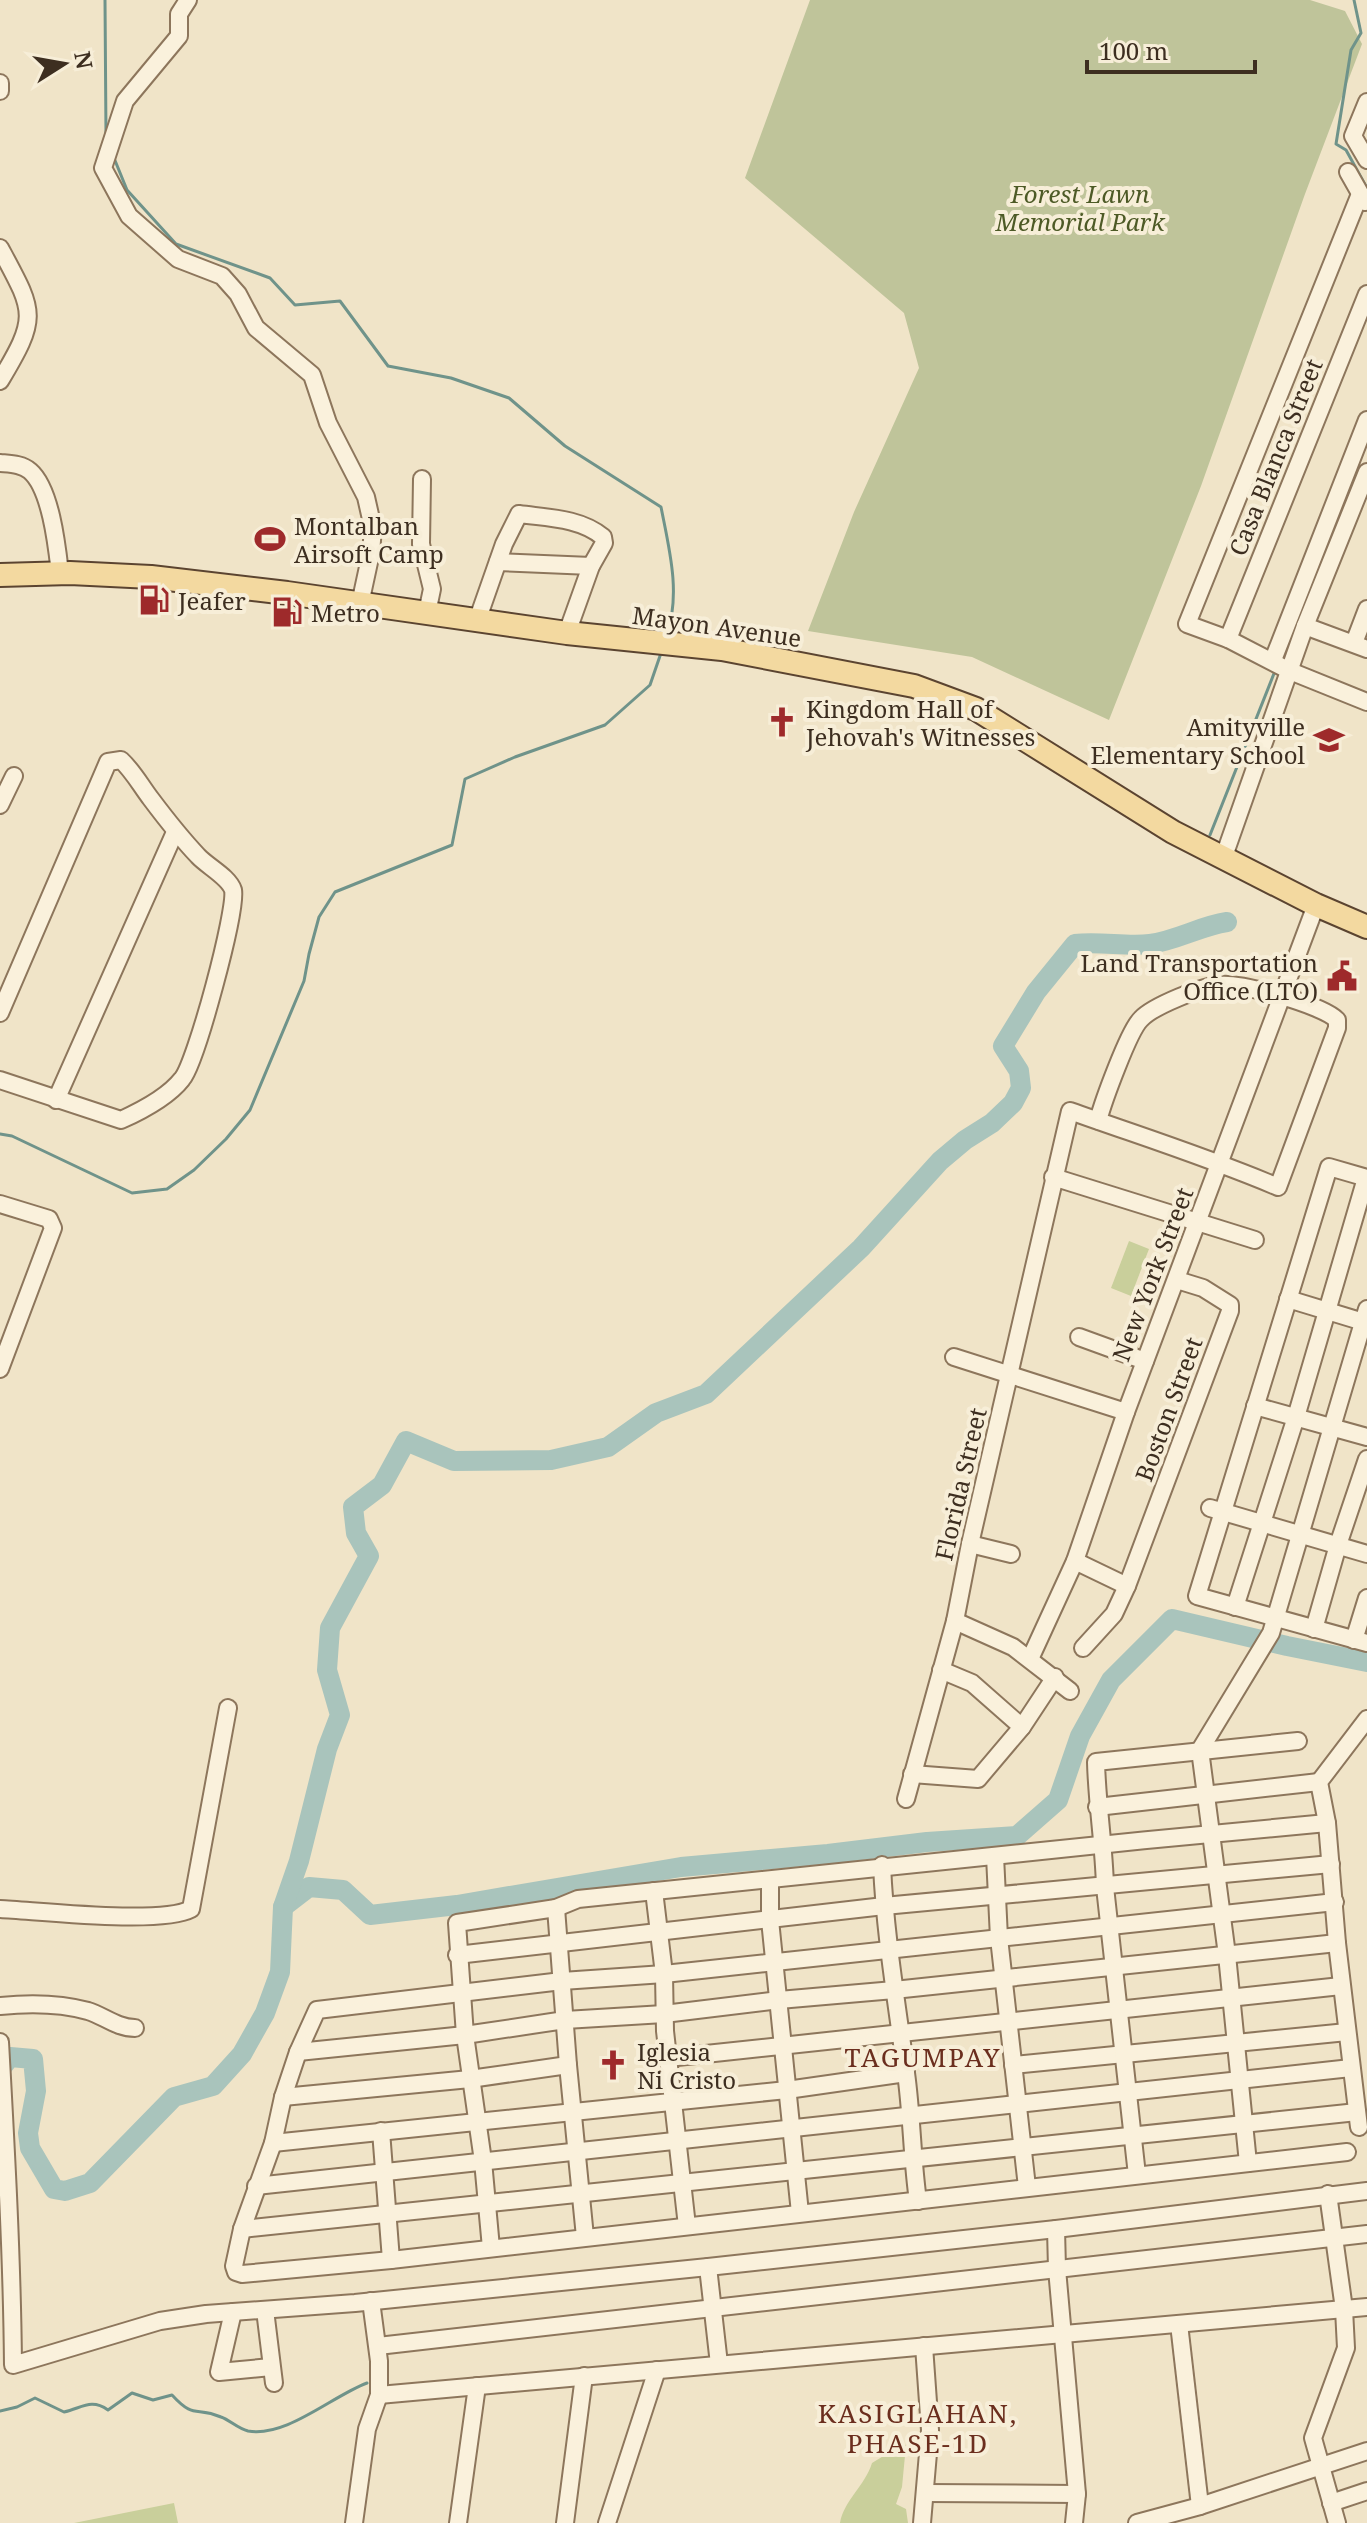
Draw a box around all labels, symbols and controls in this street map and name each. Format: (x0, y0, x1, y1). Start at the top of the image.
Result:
north arrow (24, 24, 104, 104)
scale bar (1087, 24, 1255, 74)
text: 100 m (1099, 34, 1168, 67)
text: N (68, 49, 101, 71)
park label: Forest Lawn Memorial Park (994, 177, 1166, 238)
street label: Casa Blanca Street (1220, 354, 1330, 560)
place label: Montalban Airsoft Camp (294, 509, 444, 570)
sports icon: Montalban Airsoft Camp (253, 522, 287, 556)
fuel station icon: Jeafer (137, 583, 171, 617)
place label: Jeafer (177, 584, 246, 617)
fuel station icon: Metro (270, 595, 304, 629)
place label: Metro (311, 596, 380, 629)
street label: Mayon Avenue (630, 598, 804, 654)
place label: Kingdom Hall of Jehovah's Witnesses (805, 692, 1035, 753)
church icon: Kingdom Hall of Jehovah's Witnesses (765, 705, 799, 739)
place label: Amityville Elementary School (1090, 710, 1306, 771)
school or university icon: Amityville Elementary School (1312, 723, 1346, 757)
place label: Land Transportation Office (LTO) (1080, 946, 1318, 1007)
public building icon: Land Transportation Office (LTO) (1325, 959, 1359, 993)
street label: New York Street (1104, 1182, 1200, 1366)
street label: Boston Street (1127, 1332, 1209, 1486)
street label: Florida Street (926, 1404, 994, 1564)
place label: Iglesia Ni Cristo (637, 2035, 736, 2096)
district label: TAGUMPAY (845, 2039, 1001, 2075)
church icon: Iglesia Ni Cristo (596, 2048, 630, 2082)
district label: KASIGLAHAN, PHASE-1D (818, 2395, 1018, 2461)

